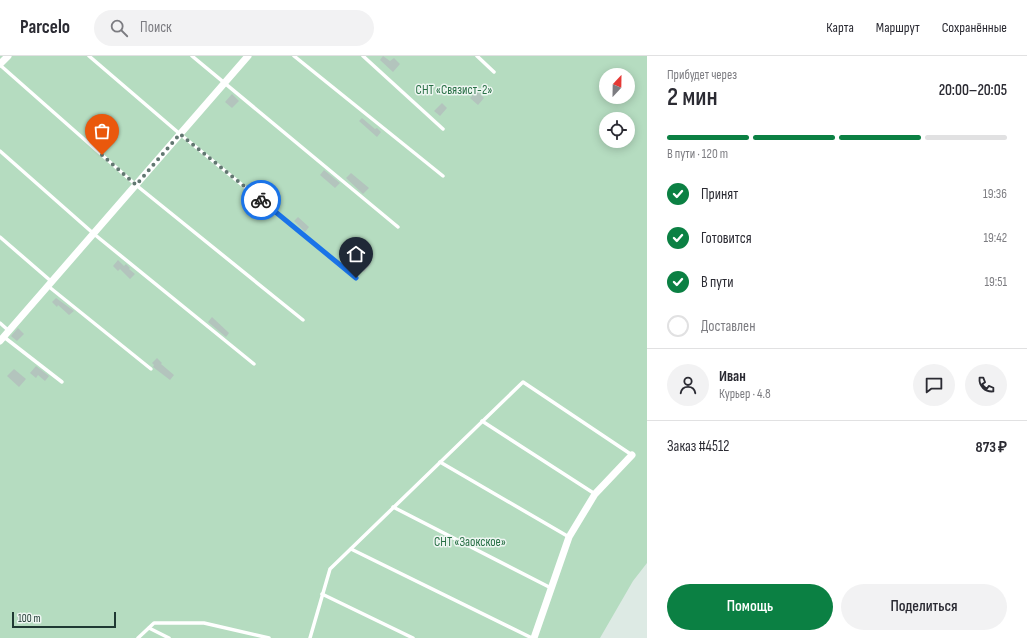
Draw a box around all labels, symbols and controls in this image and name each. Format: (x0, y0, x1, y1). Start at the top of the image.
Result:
search box (94, 10, 374, 46)
text: Parcelo (20, 16, 70, 39)
icon: search (108, 17, 130, 39)
text: Поиск (140, 18, 172, 37)
text: Карта (826, 19, 854, 36)
text: Маршрут (876, 19, 920, 36)
text: Сохранённые (942, 19, 1007, 36)
text: Прибудет через (667, 67, 737, 83)
north arrow (599, 68, 635, 104)
map controls (599, 68, 635, 148)
text: 20:00–20:05 (939, 81, 1007, 100)
park label: СНТ «Связист-2» (416, 82, 492, 98)
text: 2 мин (667, 82, 718, 113)
button: locate (599, 112, 635, 148)
pin (85, 114, 119, 155)
icon: bag (91, 120, 113, 142)
text: В пути · 120 m (667, 146, 728, 162)
courier (241, 180, 281, 220)
icon: check (667, 183, 689, 205)
text: Принят (701, 185, 738, 204)
text: 19:36 (983, 186, 1007, 202)
icon: bike (250, 189, 272, 211)
icon: check (667, 227, 689, 249)
text: Готовится (701, 229, 752, 248)
text: 19:42 (983, 230, 1007, 246)
pin (339, 237, 373, 278)
icon: home (345, 243, 367, 265)
icon: check (667, 271, 689, 293)
text: В пути (701, 273, 733, 292)
text: 19:51 (984, 274, 1007, 290)
text: Доставлен (701, 317, 755, 336)
button: person (667, 364, 709, 406)
button: chat (913, 364, 955, 406)
button: phone (965, 364, 1007, 406)
text: Иван (719, 367, 746, 386)
text: Курьер · 4.8 (719, 386, 771, 402)
text: Заказ #4512 (667, 437, 730, 456)
text: 873 ₽ (976, 438, 1007, 457)
park label: СНТ «Заокское» (434, 534, 506, 550)
button: Помощь (667, 584, 833, 630)
button: Поделиться (841, 584, 1007, 630)
scale bar (12, 610, 116, 629)
text: 100 m (18, 612, 40, 625)

